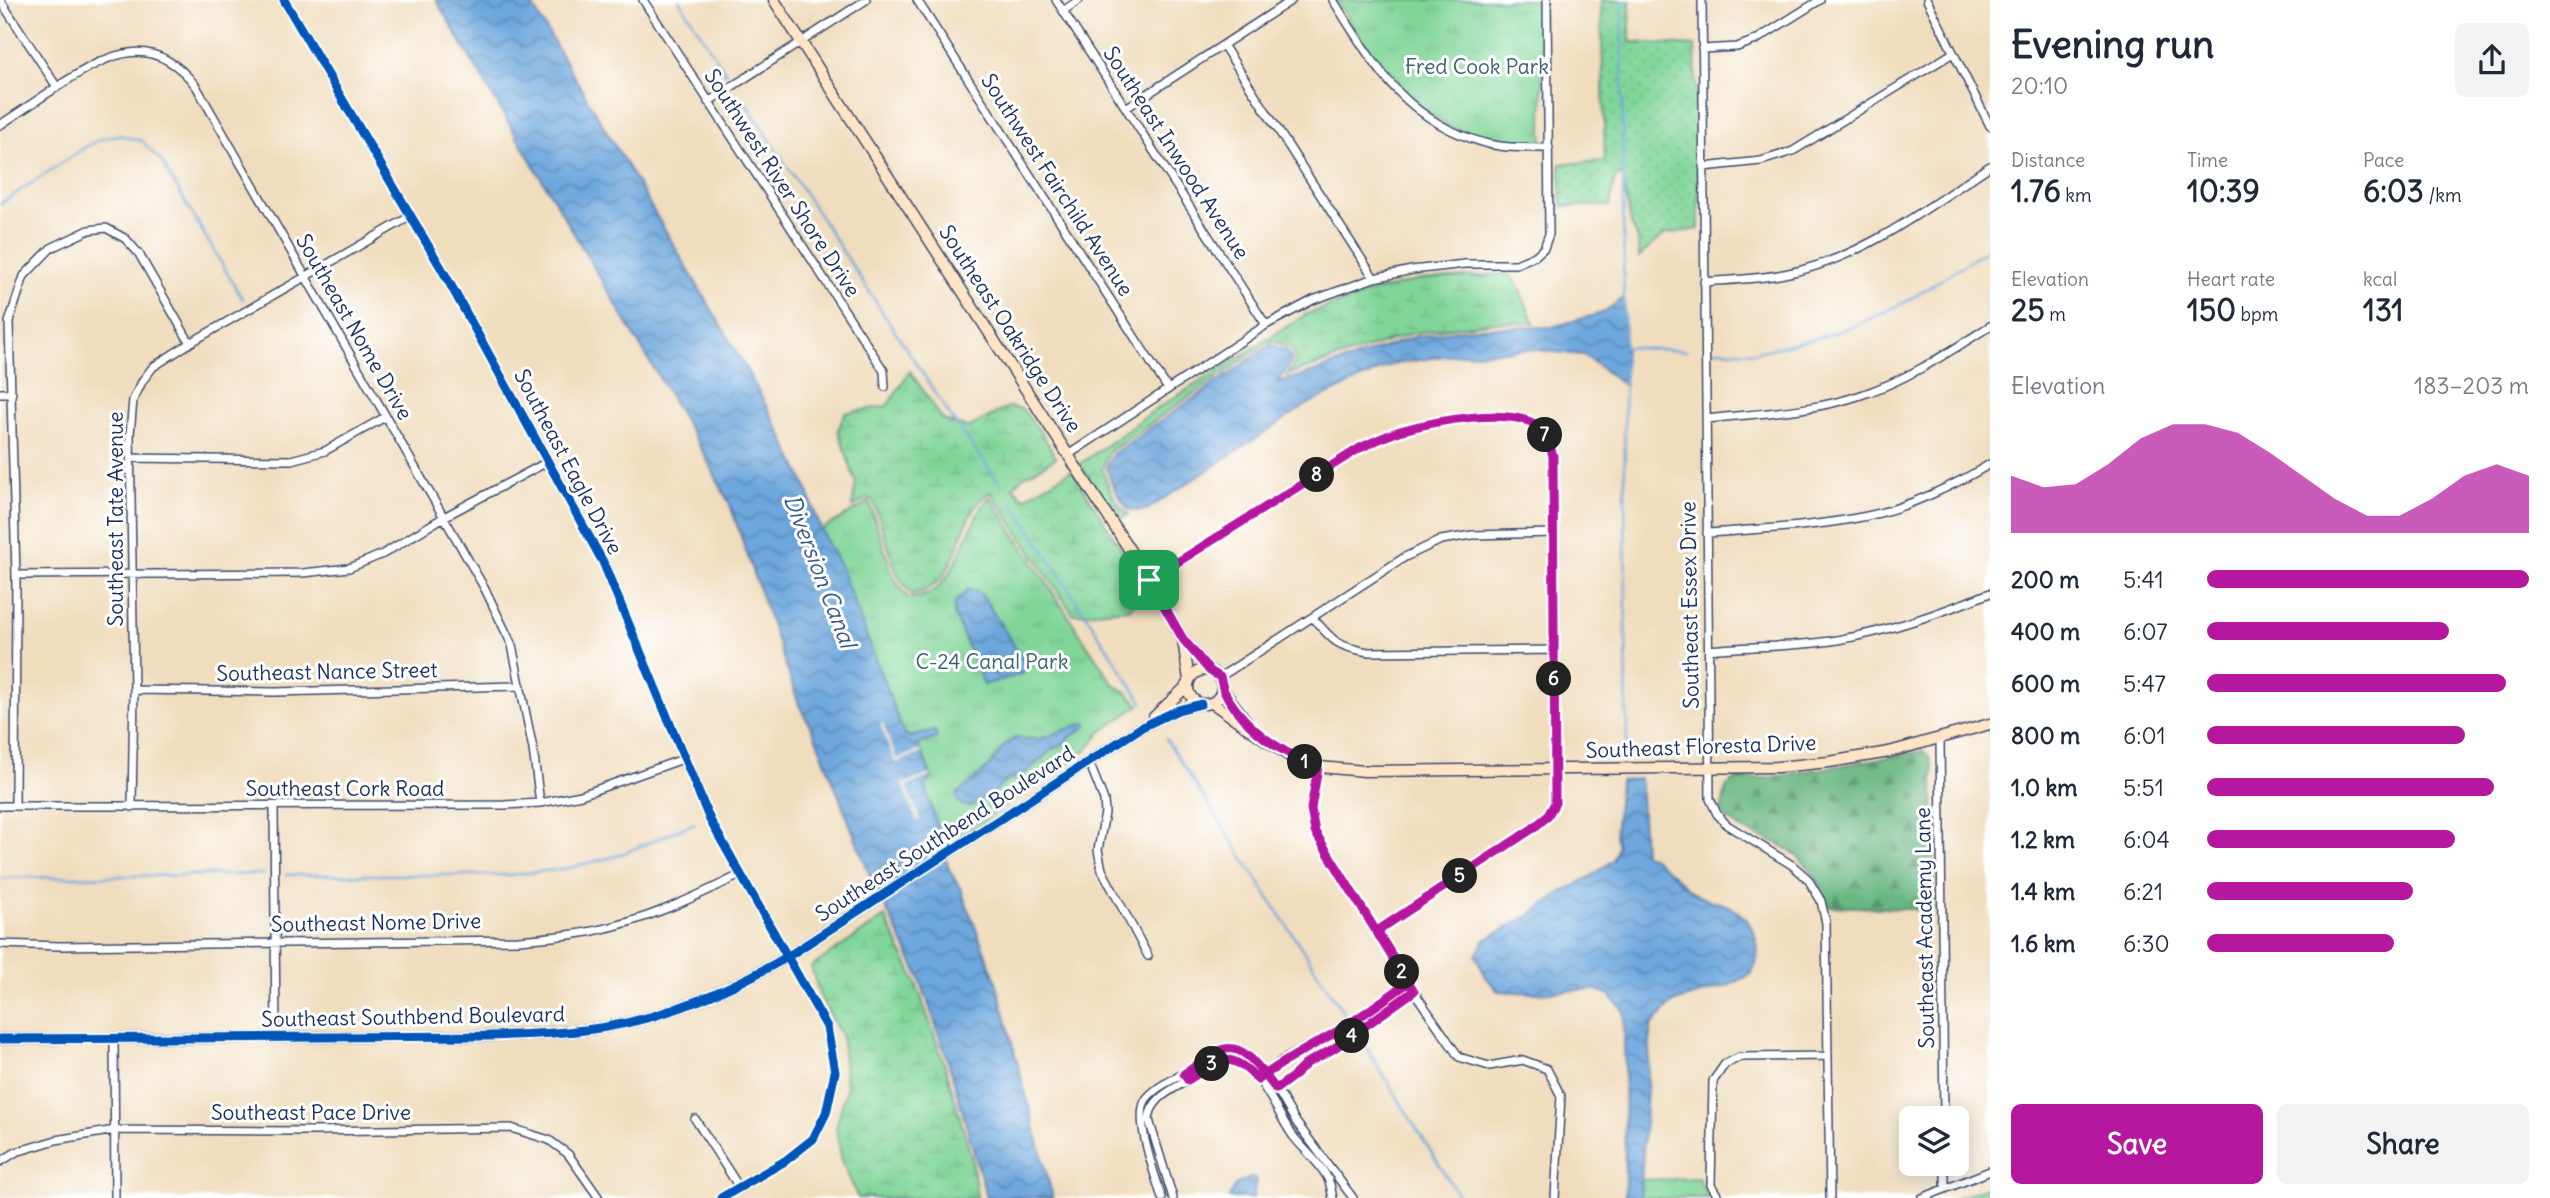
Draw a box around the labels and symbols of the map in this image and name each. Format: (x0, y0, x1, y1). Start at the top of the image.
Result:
street label: Southeast Inwood Avenue (1097, 41, 1255, 264)
park label: Fred Cook Park (1405, 53, 1549, 80)
street label: Southwest River Shore Drive (698, 63, 866, 302)
street label: Southwest Fairchild Avenue (975, 68, 1140, 301)
street label: Southeast Oakridge Drive (933, 220, 1088, 438)
street label: Southeast Nome Drive (290, 229, 419, 425)
street label: Southeast Eagle Drive (508, 364, 629, 559)
street label: Southeast Tate Avenue (102, 411, 129, 627)
pin: 7 (1528, 418, 1562, 452)
pin: 8 (1300, 458, 1334, 492)
water label: Diversion Canal (778, 490, 864, 654)
street label: Southeast Essex Drive (1674, 501, 1705, 709)
pin (1119, 550, 1179, 610)
park label: C-24 Canal Park (916, 648, 1068, 675)
street label: Southeast Nance Street (216, 656, 438, 687)
pin: 6 (1536, 662, 1572, 696)
street label: Southeast Floresta Drive (1585, 729, 1817, 764)
street label: Southeast Southbend Boulevard (810, 740, 1079, 928)
pin: 1 (1288, 744, 1322, 780)
street label: Southeast Cork Road (246, 775, 444, 802)
street label: Southeast Academy Lane (1909, 807, 1940, 1049)
pin: 5 (1442, 858, 1478, 894)
street label: Southeast Nome Drive (271, 907, 481, 938)
pin: 2 (1384, 954, 1420, 990)
street label: Southeast Southbend Boulevard (261, 1000, 565, 1033)
pin: 4 (1334, 1018, 1370, 1054)
pin: 3 (1194, 1046, 1230, 1082)
street label: Southeast Pace Drive (211, 1099, 411, 1126)

